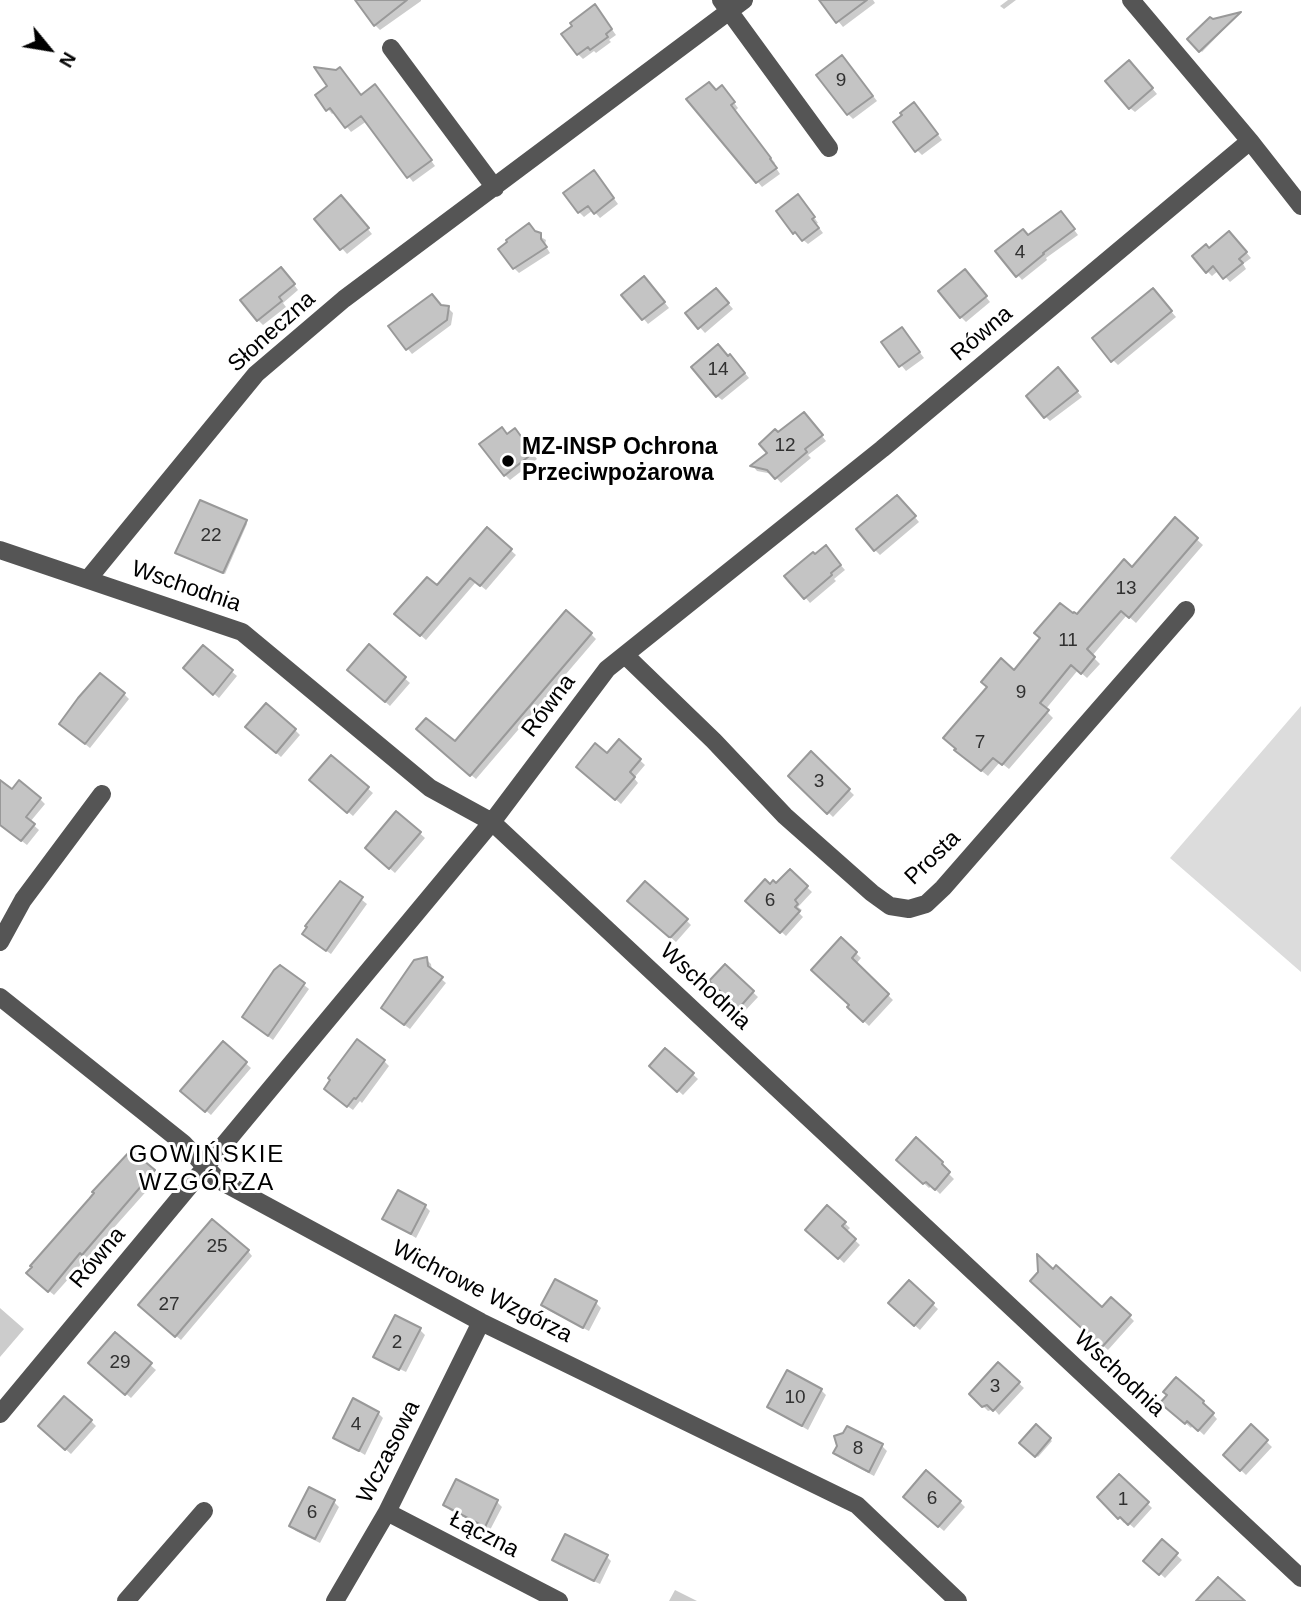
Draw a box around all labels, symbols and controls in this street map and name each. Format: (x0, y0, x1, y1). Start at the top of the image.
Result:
north arrow (14, 14, 84, 84)
text: N (55, 49, 80, 71)
house number: 9 (836, 70, 846, 92)
house number: 4 (1015, 242, 1025, 264)
street label: Słoneczna (223, 286, 321, 378)
street label: Równa (946, 300, 1018, 368)
house number: 14 (707, 359, 729, 381)
place label: MZ-INSP Ochrona Przeciwpożarowa (522, 434, 718, 488)
house number: 12 (774, 435, 796, 457)
marker: MZ-INSP Ochrona Przeciwpożarowa (500, 453, 516, 469)
house number: 22 (200, 525, 222, 547)
street label: Wschodnia (128, 555, 244, 619)
house number: 13 (1115, 578, 1137, 600)
house number: 11 (1058, 630, 1078, 652)
street label: Równa (516, 669, 582, 743)
house number: 9 (1016, 682, 1026, 704)
house number: 7 (975, 732, 985, 754)
house number: 3 (814, 771, 824, 793)
street label: Prosta (900, 825, 966, 891)
house number: 6 (765, 890, 775, 912)
street label: Wschodnia (654, 938, 756, 1036)
district label: GOWIŃSKIE WZGÓRZA (130, 1141, 284, 1197)
street label: Równa (64, 1222, 132, 1294)
street label: Wichrowe Wzgórza (387, 1235, 577, 1349)
house number: 25 (206, 1236, 228, 1258)
house number: 27 (158, 1294, 180, 1316)
street label: Wschodnia (1068, 1325, 1170, 1423)
house number: 2 (392, 1332, 402, 1354)
house number: 29 (109, 1352, 131, 1374)
house number: 3 (990, 1376, 1000, 1398)
house number: 10 (784, 1387, 806, 1409)
street label: Wczasowa (351, 1396, 427, 1508)
house number: 4 (351, 1414, 361, 1436)
house number: 8 (853, 1438, 863, 1460)
house number: 6 (927, 1488, 937, 1510)
house number: 1 (1118, 1489, 1128, 1511)
house number: 6 (307, 1502, 317, 1524)
street label: Łączna (445, 1506, 523, 1564)

